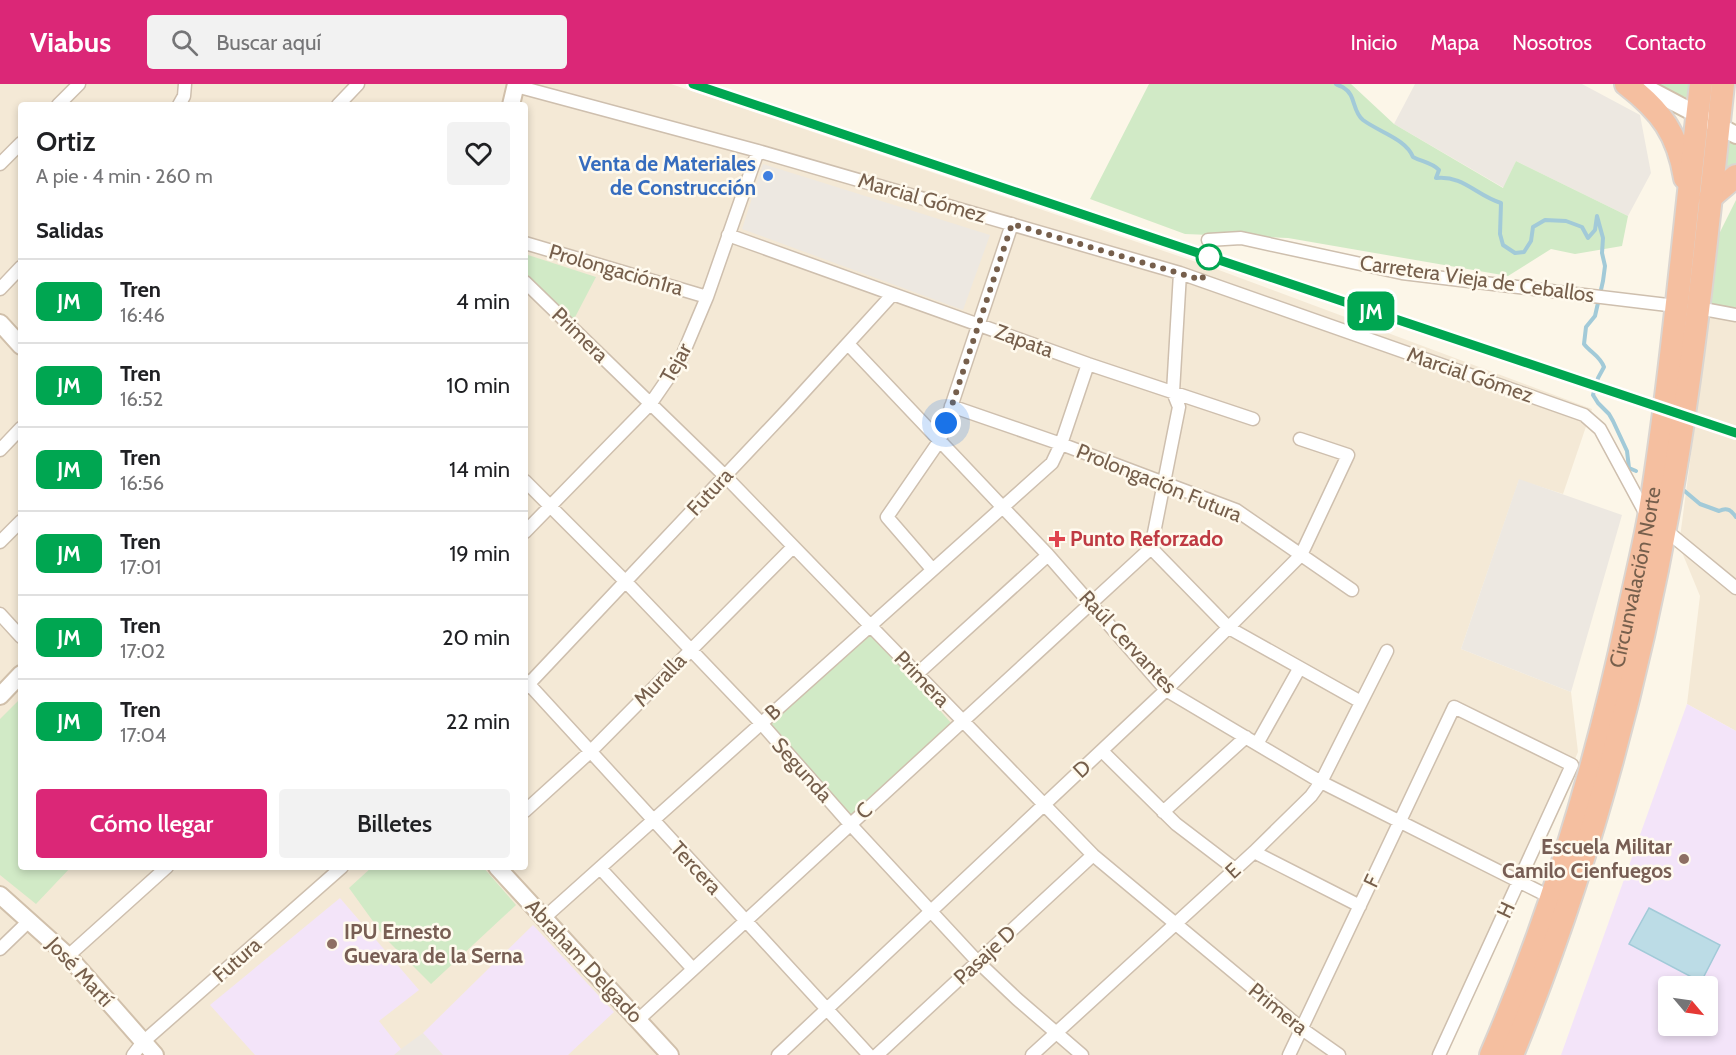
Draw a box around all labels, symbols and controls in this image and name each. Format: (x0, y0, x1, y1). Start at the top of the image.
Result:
search box (147, 15, 567, 69)
text: Viabus (30, 25, 111, 59)
icon: search (168, 26, 201, 59)
text: Buscar aquí (216, 29, 321, 56)
text: Inicio (1350, 30, 1397, 55)
text: Mapa (1430, 30, 1479, 55)
text: Nosotros (1512, 30, 1592, 55)
text: Contacto (1625, 30, 1706, 55)
button: heart (447, 122, 510, 185)
text: Ortiz (36, 124, 96, 158)
place label: Venta de Materiales de Construcción (579, 151, 756, 200)
text: A pie · 4 min · 260 m (36, 164, 213, 188)
street label: Marcial Gómez (855, 167, 989, 228)
marker: Venta de Materiales de Construcción (761, 169, 775, 183)
text: Salidas (36, 217, 104, 244)
street label: Prolongación1ra (546, 238, 686, 301)
unlabelled marker (1196, 244, 1222, 270)
street label: Carretera Vieja de Ceballos (1358, 250, 1596, 308)
text: Tren (120, 276, 161, 303)
text: 4 min (456, 288, 510, 315)
text: JM (57, 289, 81, 314)
line badge: JM (1344, 292, 1398, 330)
text: JM (1359, 299, 1383, 324)
street label: Primera (547, 302, 614, 367)
text: 16:46 (120, 303, 165, 327)
street label: Zapata (992, 319, 1057, 363)
street label: Tejar (655, 338, 698, 387)
street label: Marcial Gómez (1404, 341, 1537, 408)
text: Tren (120, 360, 161, 387)
text: 10 min (446, 372, 510, 399)
text: JM (57, 373, 81, 398)
text: 16:52 (120, 387, 163, 411)
your location (931, 408, 961, 438)
street label: Prolongación Futura (1073, 438, 1246, 527)
text: Tren (120, 444, 161, 471)
text: 14 min (449, 456, 510, 483)
text: JM (57, 457, 81, 482)
street label: Futura (681, 463, 738, 521)
text: 16:56 (120, 471, 164, 495)
street label: Circunvalación Norte (1604, 485, 1666, 670)
place label: Punto Reforzado (1070, 526, 1223, 551)
text: Tren (120, 528, 161, 555)
marker: Punto Reforzado (1048, 530, 1066, 548)
text: 19 min (449, 540, 510, 567)
text: JM (57, 541, 81, 566)
text: 17:01 (120, 555, 161, 579)
street label: Raúl Cervantes (1074, 585, 1183, 699)
text: Tren (120, 612, 161, 639)
text: 20 min (442, 624, 510, 651)
text: JM (57, 625, 81, 650)
text: 17:02 (120, 639, 165, 663)
street label: Primera (890, 645, 955, 712)
street label: Muralla (628, 648, 691, 711)
text: Tren (120, 696, 161, 723)
street label: B (760, 698, 786, 725)
text: 22 min (446, 708, 510, 735)
text: JM (57, 709, 81, 734)
text: 17:04 (120, 723, 166, 747)
street label: Segunda (767, 732, 838, 807)
street label: D (1068, 754, 1096, 783)
button: Cómo llegar (36, 789, 267, 858)
button: Billetes (279, 789, 510, 858)
street label: C (850, 797, 877, 824)
place label: Escuela Militar Camilo Cienfuegos (1502, 834, 1672, 883)
street label: Tercera (666, 836, 727, 899)
marker: Escuela Militar Camilo Cienfuegos (1677, 852, 1691, 866)
street label: E (1220, 858, 1245, 884)
street label: F (1358, 871, 1385, 891)
street label: Abraham Delgado (521, 893, 648, 1028)
street label: H (1491, 898, 1520, 922)
place label: IPU Ernesto Guevara de la Serna (344, 919, 524, 968)
street label: Pasaje D (948, 920, 1022, 990)
street label: José Martí (41, 931, 119, 1012)
street label: Futura (207, 932, 266, 987)
marker: IPU Ernesto Guevara de la Serna (325, 937, 339, 951)
north arrow (1658, 976, 1718, 1036)
map controls (1658, 976, 1718, 1036)
street label: Primera (1244, 977, 1313, 1040)

